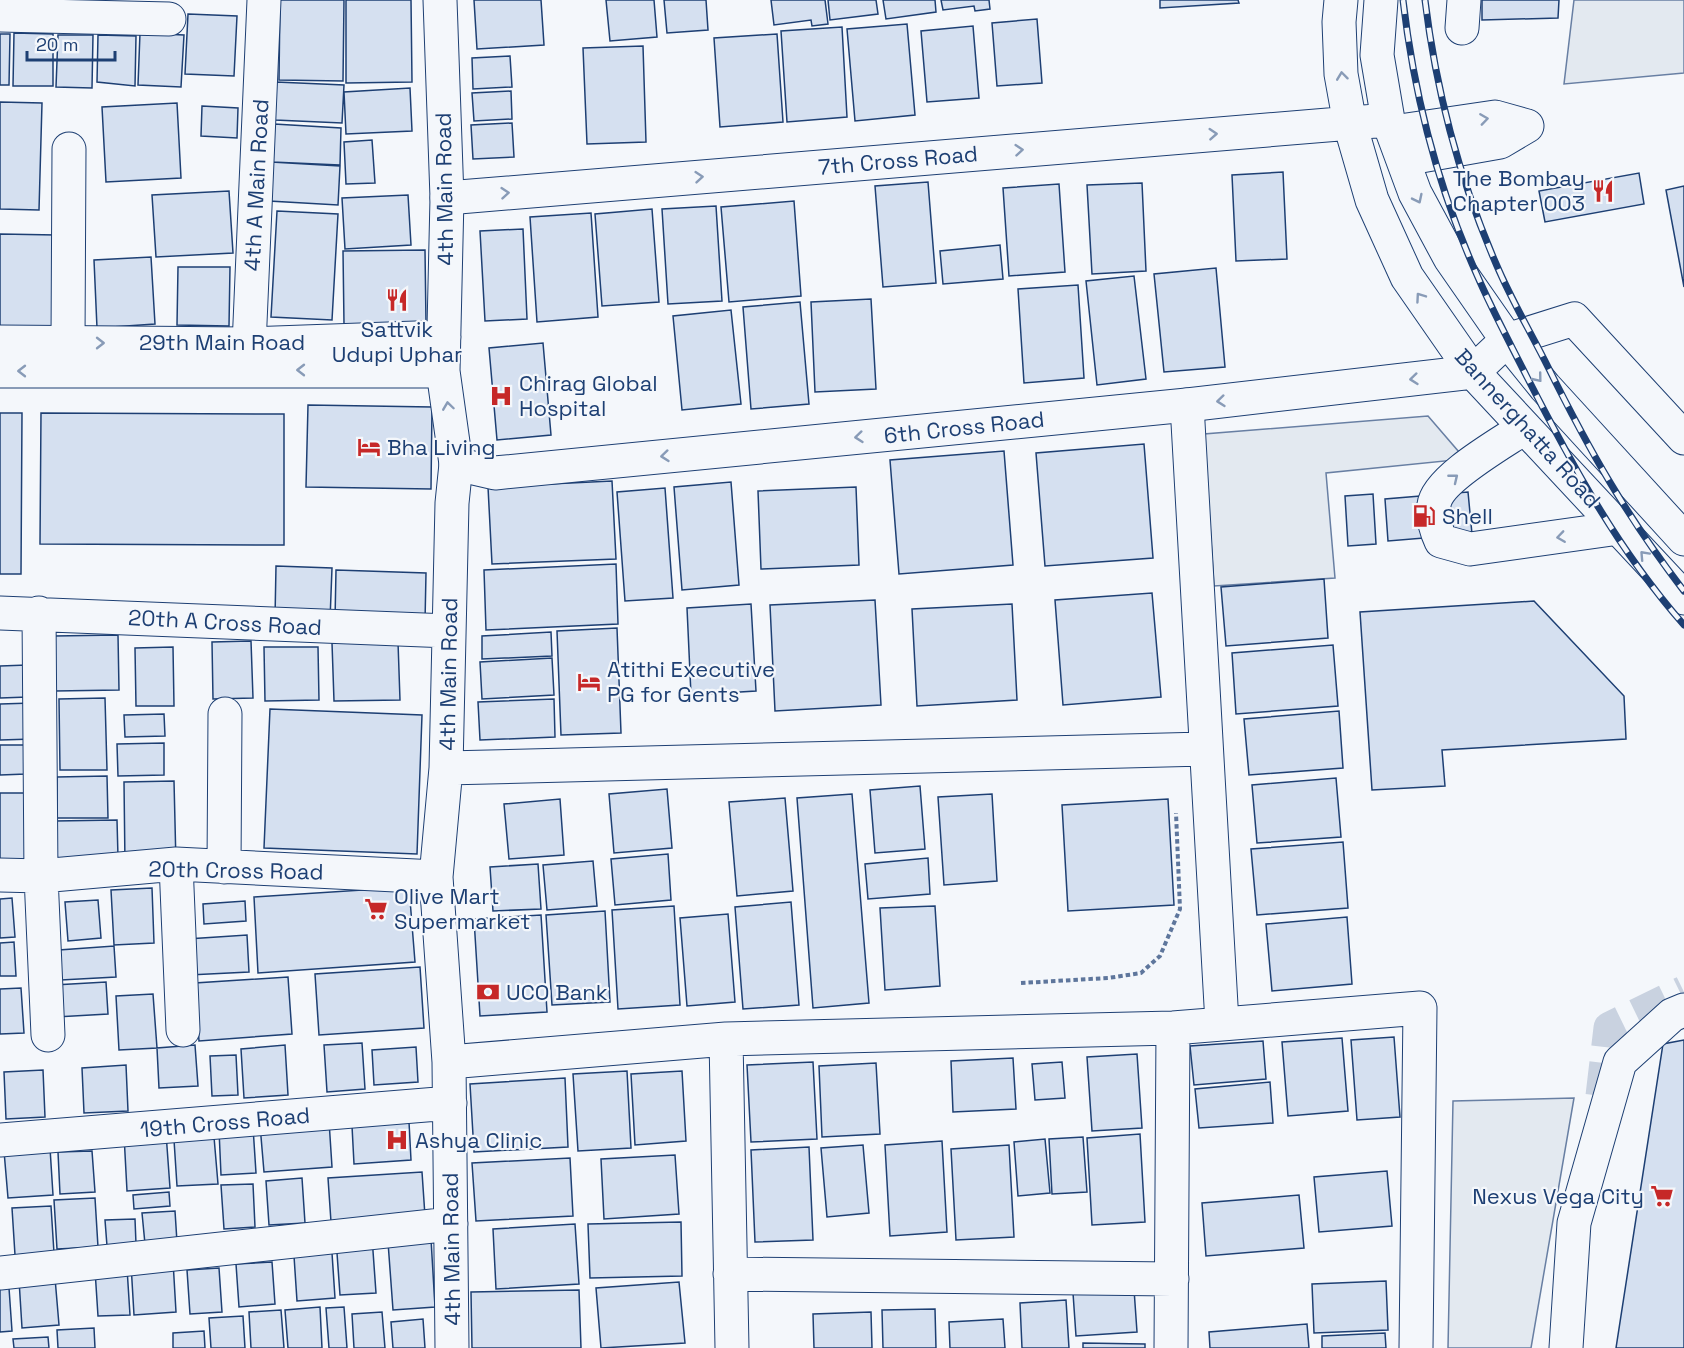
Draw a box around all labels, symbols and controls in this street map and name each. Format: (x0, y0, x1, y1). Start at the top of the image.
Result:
scale bar (27, 24, 116, 62)
text: 20 m (36, 33, 79, 56)
one-way arrow (1336, 71, 1349, 80)
street label: 4th A Main Road (238, 98, 274, 272)
street label: 4th Main Road (429, 112, 459, 266)
one-way arrow (1480, 113, 1489, 125)
one-way arrow (1209, 128, 1218, 141)
street label: 7th Cross Road (817, 139, 979, 181)
one-way arrow (1015, 144, 1024, 157)
place label: The Bombay Chapter 003 (1453, 164, 1585, 217)
one-way arrow (695, 171, 704, 184)
restaurant icon: The Bombay Chapter 003 (1590, 178, 1616, 204)
one-way arrow (500, 187, 509, 200)
one-way arrow (1411, 192, 1422, 203)
restaurant icon: Sattvik Udupi Uphar (384, 287, 410, 313)
one-way arrow (1416, 293, 1427, 304)
place label: Sattvik Udupi Uphar (332, 315, 462, 368)
street label: 29th Main Road (139, 328, 305, 356)
one-way arrow (96, 337, 105, 349)
street label: Bannerghatta Road (1449, 343, 1607, 513)
one-way arrow (296, 364, 305, 376)
one-way arrow (17, 365, 26, 377)
place label: Chirag Global Hospital (519, 369, 658, 422)
one-way arrow (1530, 371, 1541, 382)
one-way arrow (1410, 372, 1419, 385)
hospital icon: Chirag Global Hospital (488, 383, 514, 409)
one-way arrow (1216, 394, 1225, 407)
one-way arrow (443, 401, 455, 410)
street label: 6th Cross Road (882, 405, 1046, 449)
one-way arrow (855, 430, 864, 443)
place label: Bha Living (387, 433, 496, 461)
hotel icon: Bha Living (356, 434, 382, 460)
one-way arrow (661, 449, 670, 462)
one-way arrow (1447, 474, 1458, 485)
place label: Shell (1442, 502, 1493, 530)
fuel station icon: Shell (1411, 503, 1437, 529)
one-way arrow (1557, 530, 1566, 542)
one-way arrow (1640, 551, 1651, 562)
street label: 4th Main Road (433, 597, 463, 751)
street label: 20th A Cross Road (127, 603, 323, 641)
place label: Atithi Executive PG for Gents (607, 655, 775, 708)
hotel icon: Atithi Executive PG for Gents (576, 669, 602, 695)
street label: 20th Cross Road (148, 854, 324, 886)
place label: Olive Mart Supermarket (394, 882, 530, 935)
supermarket icon: Olive Mart Supermarket (363, 896, 389, 922)
place label: UCO Bank (506, 978, 608, 1006)
bank icon: UCO Bank (475, 979, 501, 1005)
street label: 19th Cross Road (139, 1101, 311, 1143)
place label: Ashya Clinic (415, 1126, 542, 1154)
hospital icon: Ashya Clinic (384, 1127, 410, 1153)
street label: 4th Main Road (436, 1172, 466, 1326)
place label: Nexus Vega City (1472, 1182, 1644, 1210)
supermarket icon: Nexus Vega City (1649, 1183, 1675, 1209)

